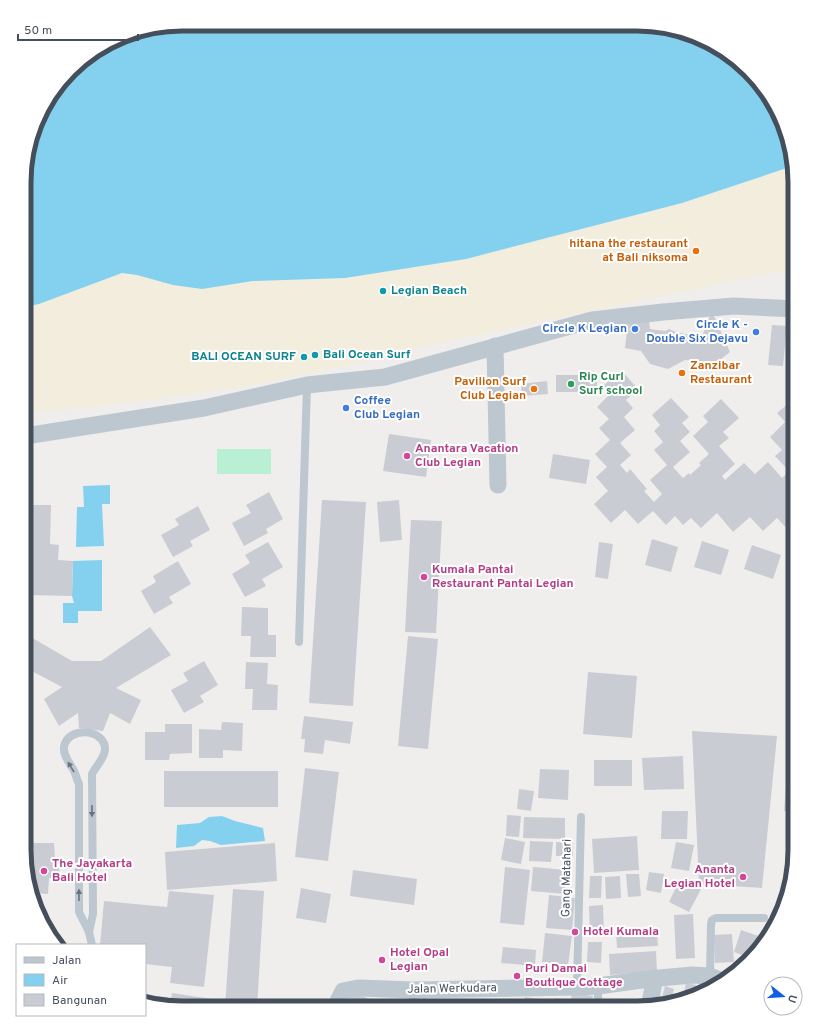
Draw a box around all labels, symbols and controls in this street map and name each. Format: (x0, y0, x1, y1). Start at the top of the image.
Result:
scale bar (18, 16, 138, 42)
text: 50 m (24, 23, 52, 39)
place label: hitana the restaurant at Bali niksoma (569, 236, 688, 266)
marker: hitana the restaurant at Bali niksoma (691, 246, 701, 256)
place label: Legian Beach (391, 283, 467, 299)
marker: Legian Beach (378, 286, 388, 296)
place label: Circle K - Double Six Dejavu (646, 317, 748, 347)
place label: Circle K Legian (542, 321, 627, 337)
marker: Circle K Legian (630, 324, 640, 334)
marker: Circle K - Double Six Dejavu (751, 327, 761, 337)
place label: Bali Ocean Surf (323, 347, 411, 363)
place label: BALI OCEAN SURF (191, 349, 296, 365)
marker: Bali Ocean Surf (310, 350, 320, 360)
marker: BALI OCEAN SURF (299, 352, 309, 362)
place label: Zanzibar Restaurant (690, 358, 752, 388)
marker: Zanzibar Restaurant (677, 368, 687, 378)
place label: Rip Curl Surf school (579, 369, 643, 399)
place label: Pavilion Surf Club Legian (454, 374, 527, 404)
marker: Rip Curl Surf school (566, 379, 576, 389)
marker: Pavilion Surf Club Legian (529, 384, 539, 394)
place label: Coffee Club Legian (354, 393, 420, 423)
marker: Coffee Club Legian (341, 403, 351, 413)
place label: Anantara Vacation Club Legian (415, 441, 518, 471)
marker: Anantara Vacation Club Legian (402, 451, 412, 461)
place label: Kumala Pantai Restaurant Pantai Legian (432, 562, 574, 592)
marker: Kumala Pantai Restaurant Pantai Legian (419, 572, 429, 582)
one-way arrow (68, 761, 75, 773)
one-way arrow (89, 805, 95, 818)
street label: Gang Matahari (558, 839, 576, 917)
place label: The Jayakarta Bali Hotel (52, 856, 132, 886)
place label: Ananta Legian Hotel (664, 862, 735, 892)
marker: The Jayakarta Bali Hotel (39, 866, 49, 876)
marker: Ananta Legian Hotel (738, 872, 748, 882)
one-way arrow (76, 888, 82, 901)
place label: Hotel Kumala (583, 924, 659, 940)
marker: Hotel Kumala (570, 927, 580, 937)
legend (16, 944, 146, 1016)
place label: Hotel Opal Legian (390, 945, 449, 975)
text: Jalan (52, 953, 81, 969)
marker: Hotel Opal Legian (377, 955, 387, 965)
place label: Puri Damai Boutique Cottage (525, 961, 623, 991)
marker: Puri Damai Boutique Cottage (512, 971, 522, 981)
text: Air (52, 973, 68, 989)
north arrow (763, 976, 803, 1016)
street label: Jalan Werkudara (407, 980, 497, 998)
text: Bangunan (52, 993, 107, 1009)
text: U (784, 993, 799, 1004)

